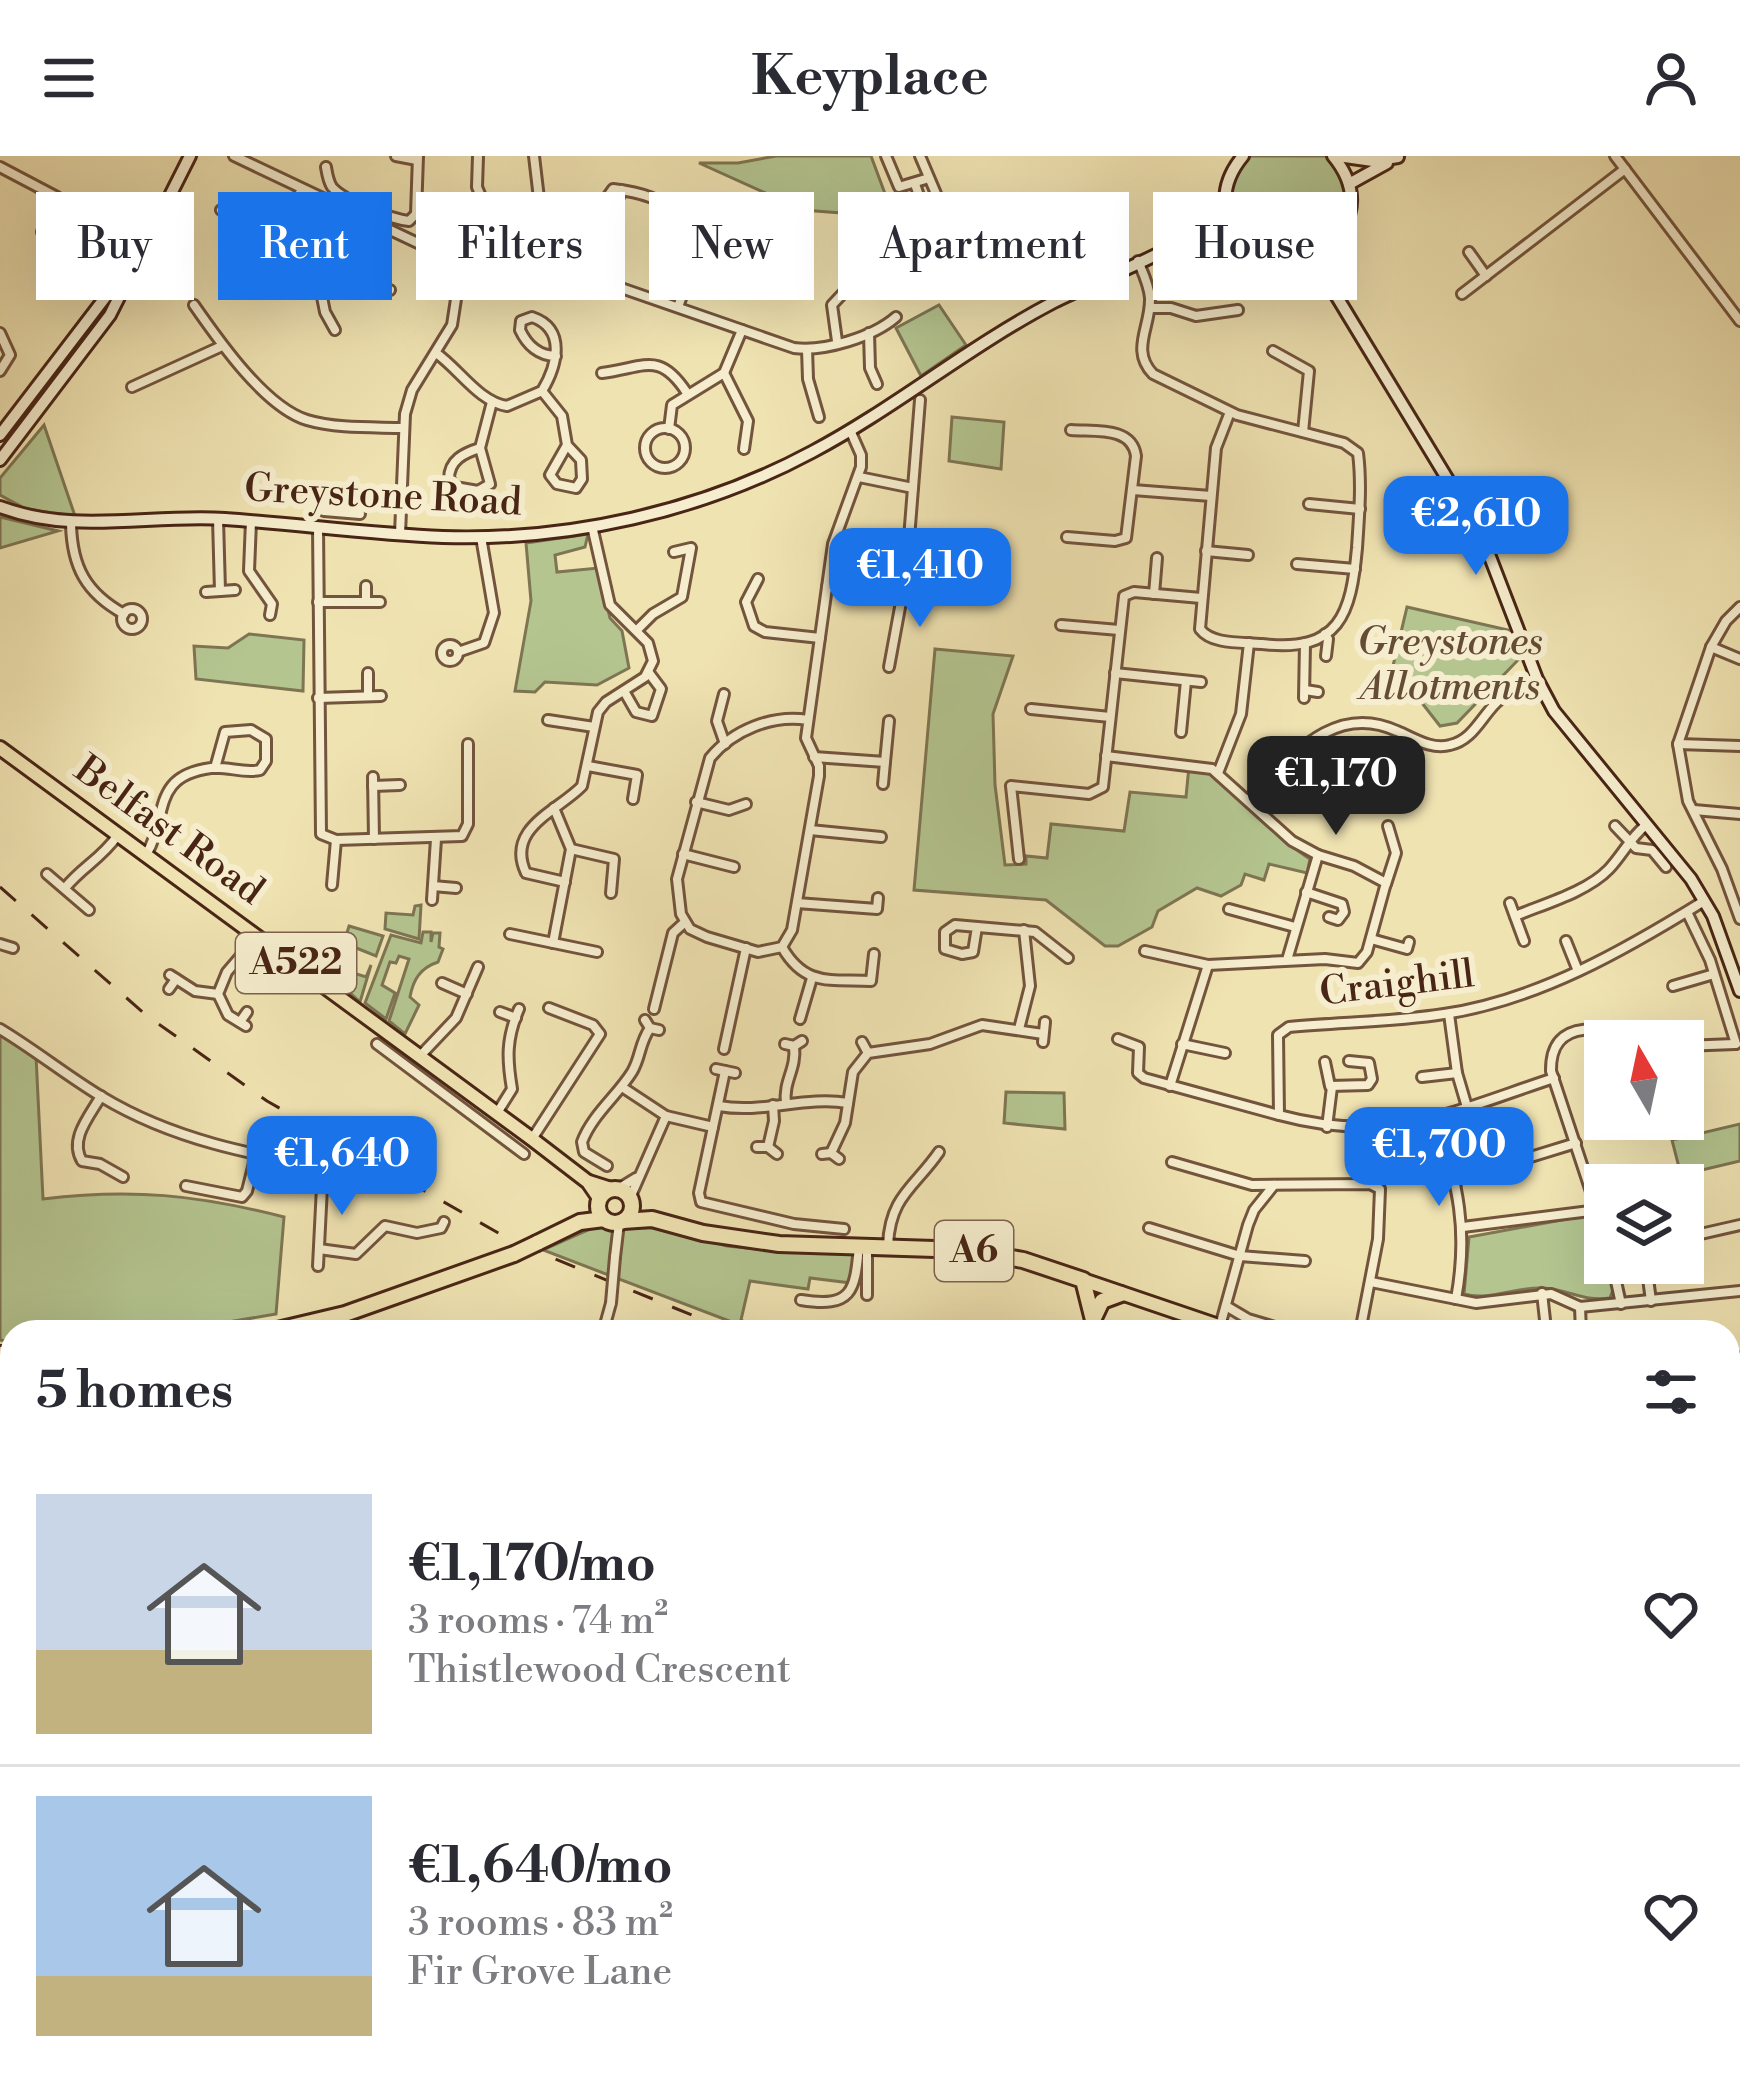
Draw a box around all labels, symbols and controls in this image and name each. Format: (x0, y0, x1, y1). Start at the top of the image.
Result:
text: Keyplace (751, 44, 989, 112)
icon: menu (36, 45, 102, 111)
icon: person (1638, 45, 1704, 111)
chip: Buy (36, 192, 194, 300)
chip: Rent (218, 192, 392, 300)
chip: Filters (416, 192, 625, 300)
chip: New (649, 192, 814, 300)
chip: Apartment (838, 192, 1129, 300)
chip: House (1153, 192, 1357, 300)
street label: Greystone Road (243, 464, 523, 528)
pin: €2,610 (1378, 476, 1574, 578)
text: €2,610 (1410, 490, 1542, 539)
pin: €1,410 (822, 528, 1018, 630)
text: €1,410 (856, 542, 984, 591)
park label: Greystones Allotments (1356, 618, 1543, 712)
pin: €1,170 (1238, 736, 1434, 838)
street label: Belfast Road (64, 745, 273, 916)
text: €1,170 (1274, 750, 1398, 799)
road number: A522 (236, 933, 356, 993)
street label: Craighill (1317, 950, 1477, 1018)
north arrow (1584, 1020, 1704, 1140)
map controls (1584, 1020, 1704, 1284)
pin: €1,700 (1341, 1107, 1537, 1209)
pin: €1,640 (244, 1116, 440, 1218)
text: €1,700 (1371, 1121, 1507, 1170)
text: €1,640 (274, 1130, 410, 1179)
button: layers (1584, 1164, 1704, 1284)
road number: A6 (935, 1221, 1013, 1281)
icon: filters (1638, 1359, 1704, 1425)
text: 5 homes (36, 1360, 233, 1424)
text: €1,170/mo (408, 1533, 656, 1597)
icon: home (132, 1542, 276, 1686)
icon: heart (1638, 1581, 1704, 1647)
text: 3 rooms · 74 m² (408, 1597, 668, 1646)
text: Thistlewood Crescent (408, 1646, 791, 1695)
text: €1,640/mo (408, 1835, 673, 1899)
icon: home (132, 1844, 276, 1988)
icon: heart (1638, 1883, 1704, 1949)
text: 3 rooms · 83 m² (408, 1899, 673, 1948)
text: Fir Grove Lane (408, 1948, 672, 1997)

